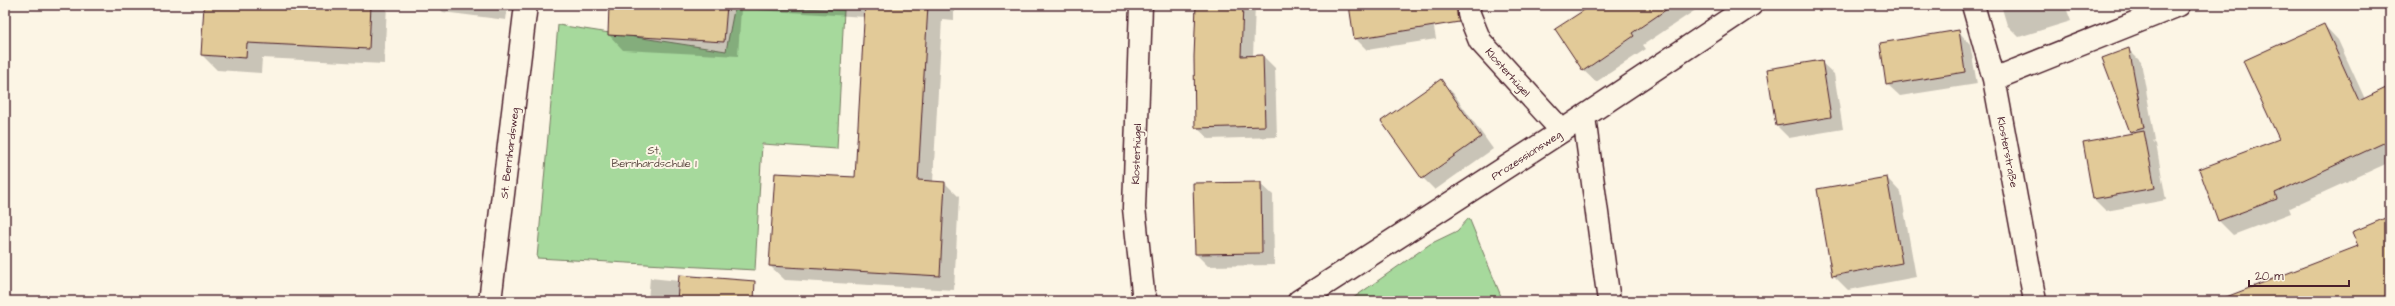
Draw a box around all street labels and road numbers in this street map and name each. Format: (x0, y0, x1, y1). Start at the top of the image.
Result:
street label: Klosterhügel (1481, 45, 1534, 101)
street label: St. Bernhardsweg (496, 106, 524, 200)
street label: Klosterstraße (1993, 115, 2022, 189)
street label: Klosterhügel (1128, 123, 1146, 185)
street label: Prozessionsweg (1488, 127, 1565, 185)

